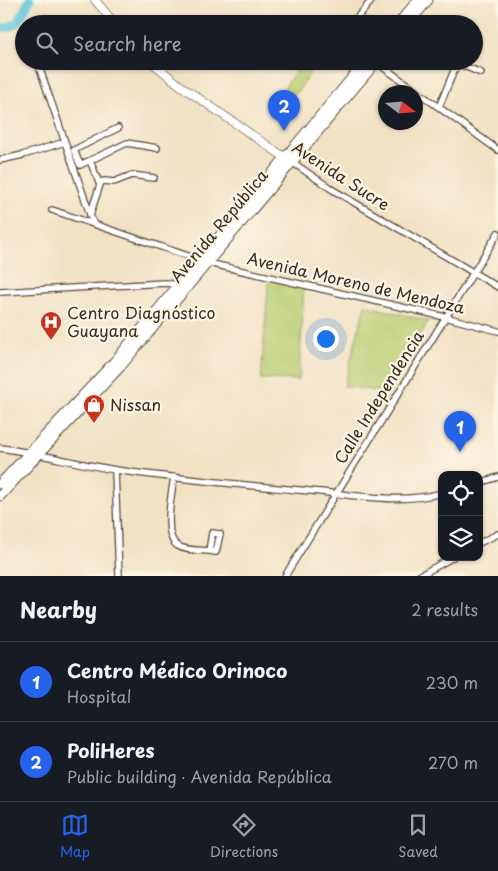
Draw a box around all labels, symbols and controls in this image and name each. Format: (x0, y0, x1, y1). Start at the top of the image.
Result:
search box (15, 15, 483, 70)
icon: search (33, 29, 61, 57)
text: Search here (73, 29, 182, 57)
north arrow (378, 85, 423, 130)
pin: 2 (268, 90, 300, 131)
street label: Avenida Sucre (288, 135, 395, 216)
street label: Avenida República (164, 164, 273, 287)
street label: Avenida Moreno de Mendoza (245, 245, 468, 319)
place label: Centro Diagnóstico Guayana (67, 300, 216, 342)
hospital icon: Centro Diagnóstico Guayana (39, 310, 63, 341)
street label: Calle Independencia (327, 325, 429, 468)
your location (313, 326, 339, 352)
place label: Nissan (110, 392, 161, 416)
shop icon: Nissan (82, 393, 106, 424)
pin: 1 (444, 411, 476, 452)
map controls (438, 471, 483, 561)
button: locate (438, 471, 483, 516)
button: layers (438, 516, 483, 561)
text: Nearby (20, 593, 97, 625)
text: 2 results (411, 597, 478, 621)
text: Centro Médico Orinoco (67, 656, 287, 684)
text: 1 (32, 670, 40, 694)
text: 230 m (426, 670, 478, 694)
text: Hospital (67, 684, 131, 708)
text: PoliHeres (67, 736, 155, 764)
text: 2 (30, 750, 42, 774)
text: 270 m (428, 750, 478, 774)
text: Public building · Avenida República (67, 764, 332, 788)
tab: Map (60, 811, 90, 862)
tab: Directions (210, 811, 278, 862)
tab: Saved (398, 811, 438, 862)

